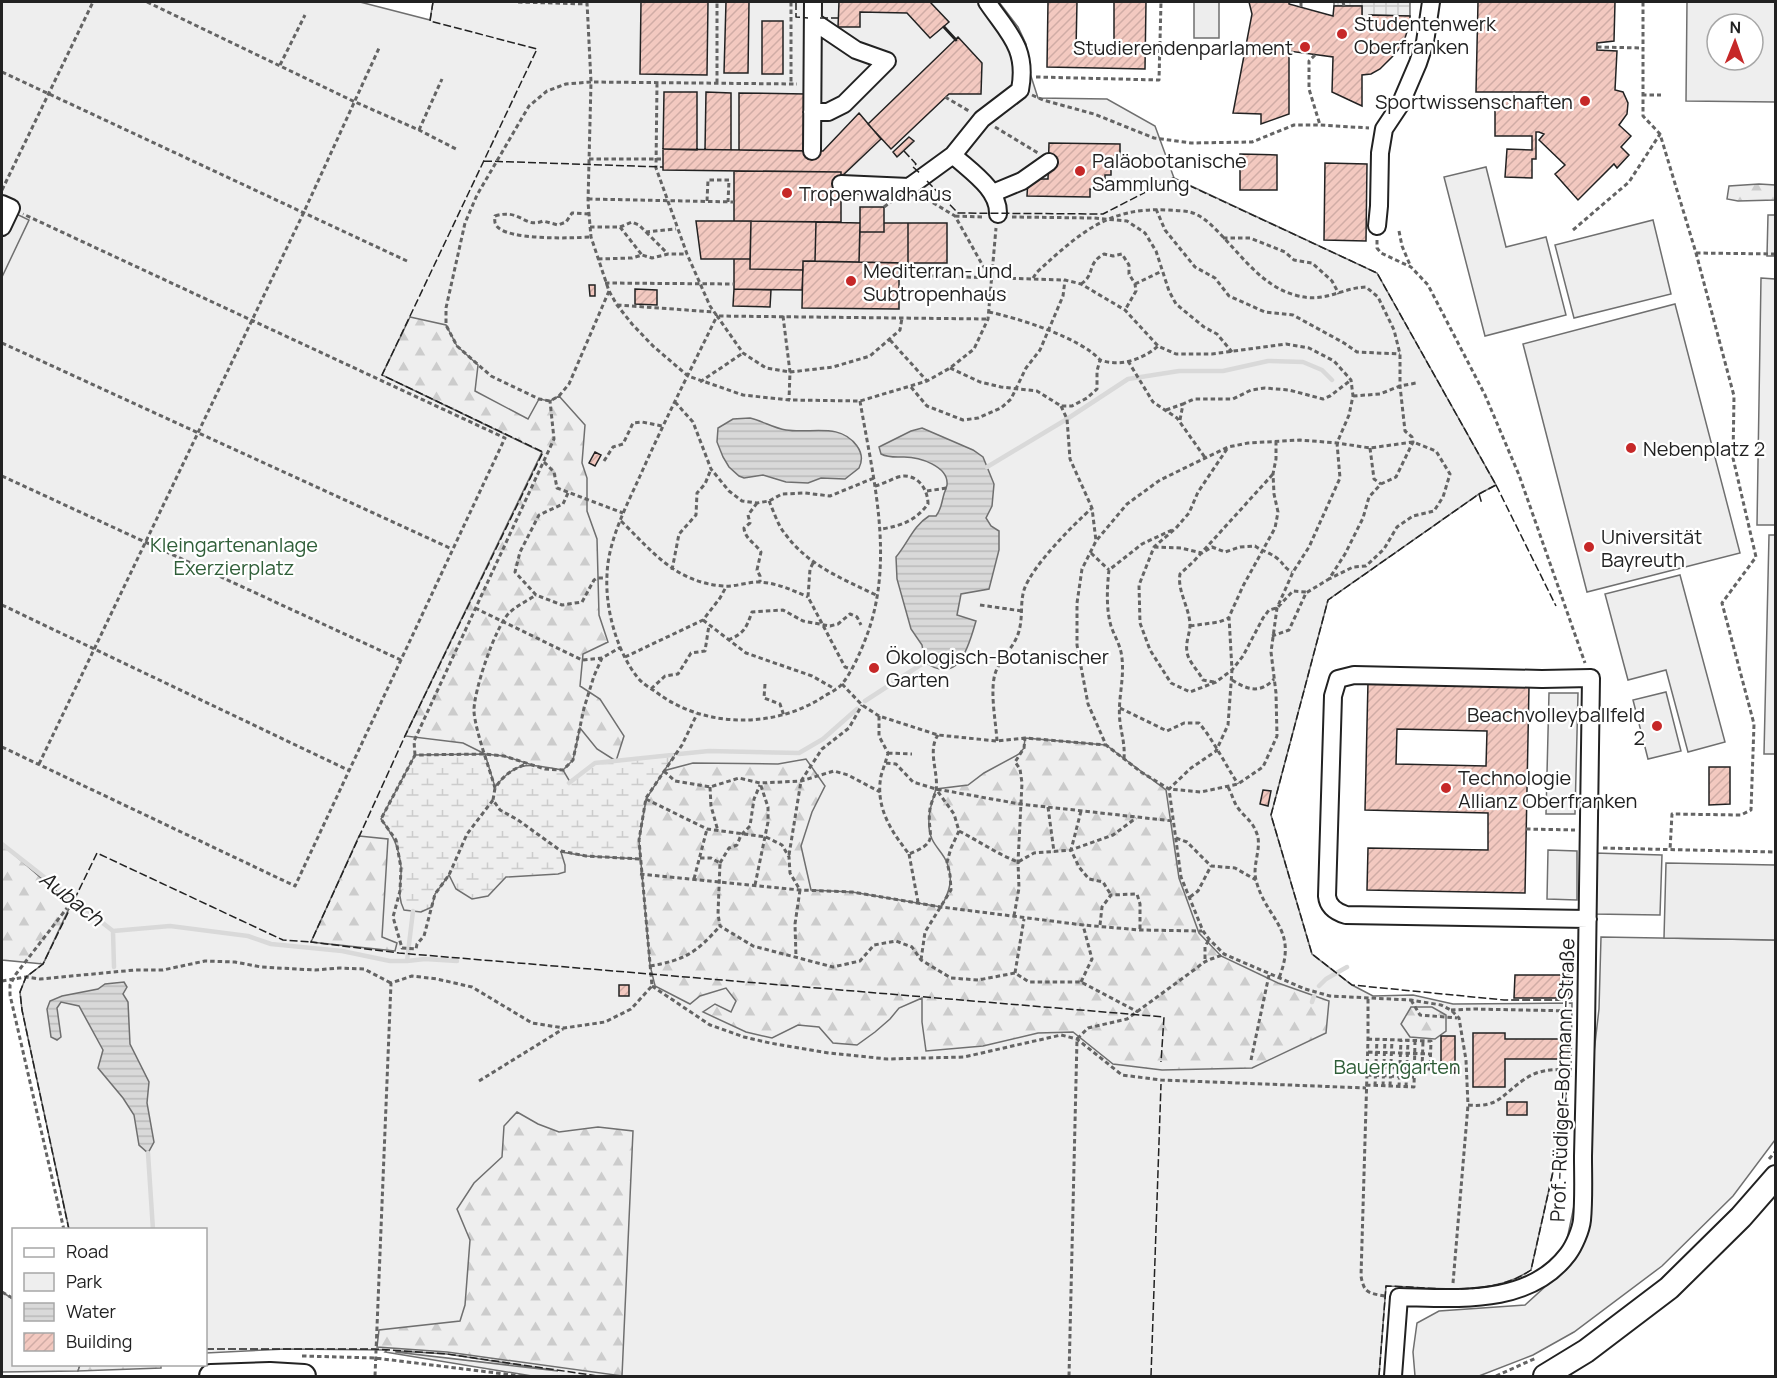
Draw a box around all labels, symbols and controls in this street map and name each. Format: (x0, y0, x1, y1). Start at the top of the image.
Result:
place label: Studentenwerk Oberfranken (1354, 10, 1497, 60)
north arrow (1705, 12, 1765, 72)
text: N (1729, 16, 1741, 38)
marker: Studentenwerk Oberfranken (1335, 27, 1349, 41)
place label: Studierendenparlament (1073, 34, 1293, 61)
marker: Studierendenparlament (1298, 40, 1312, 54)
place label: Sportwissenschaften (1375, 88, 1573, 115)
marker: Sportwissenschaften (1578, 94, 1592, 108)
place label: Paläobotanische Sammlung (1092, 147, 1247, 197)
marker: Paläobotanische Sammlung (1073, 164, 1087, 178)
place label: Tropenwaldhaus (799, 180, 952, 207)
marker: Tropenwaldhaus (780, 186, 794, 200)
place label: Mediterran- und Subtropenhaus (863, 257, 1012, 307)
marker: Mediterran- und Subtropenhaus (844, 274, 858, 288)
place label: Nebenplatz 2 (1643, 435, 1765, 462)
marker: Nebenplatz 2 (1624, 441, 1638, 455)
place label: Universität Bayreuth (1601, 523, 1702, 573)
park label: Kleingartenanlage Exerzierplatz (150, 531, 318, 581)
marker: Universität Bayreuth (1582, 540, 1596, 554)
place label: Ökologisch-Botanischer Garten (886, 643, 1109, 693)
marker: Ökologisch-Botanischer Garten (867, 661, 881, 675)
place label: Beachvolleyballfeld 2 (1467, 701, 1645, 751)
marker: Beachvolleyballfeld 2 (1650, 719, 1664, 733)
place label: Technologie Allianz Oberfranken (1458, 764, 1637, 814)
marker: Technologie Allianz Oberfranken (1439, 781, 1453, 795)
water label: Aubach (34, 864, 111, 933)
street label: Prof.-Rüdiger-Bormann-Straße (1544, 938, 1580, 1222)
park label: Bauerngarten (1333, 1053, 1461, 1080)
legend (12, 1228, 207, 1366)
text: Road (66, 1239, 109, 1263)
text: Park (66, 1269, 103, 1293)
text: Water (66, 1299, 116, 1323)
text: Building (66, 1329, 132, 1353)

